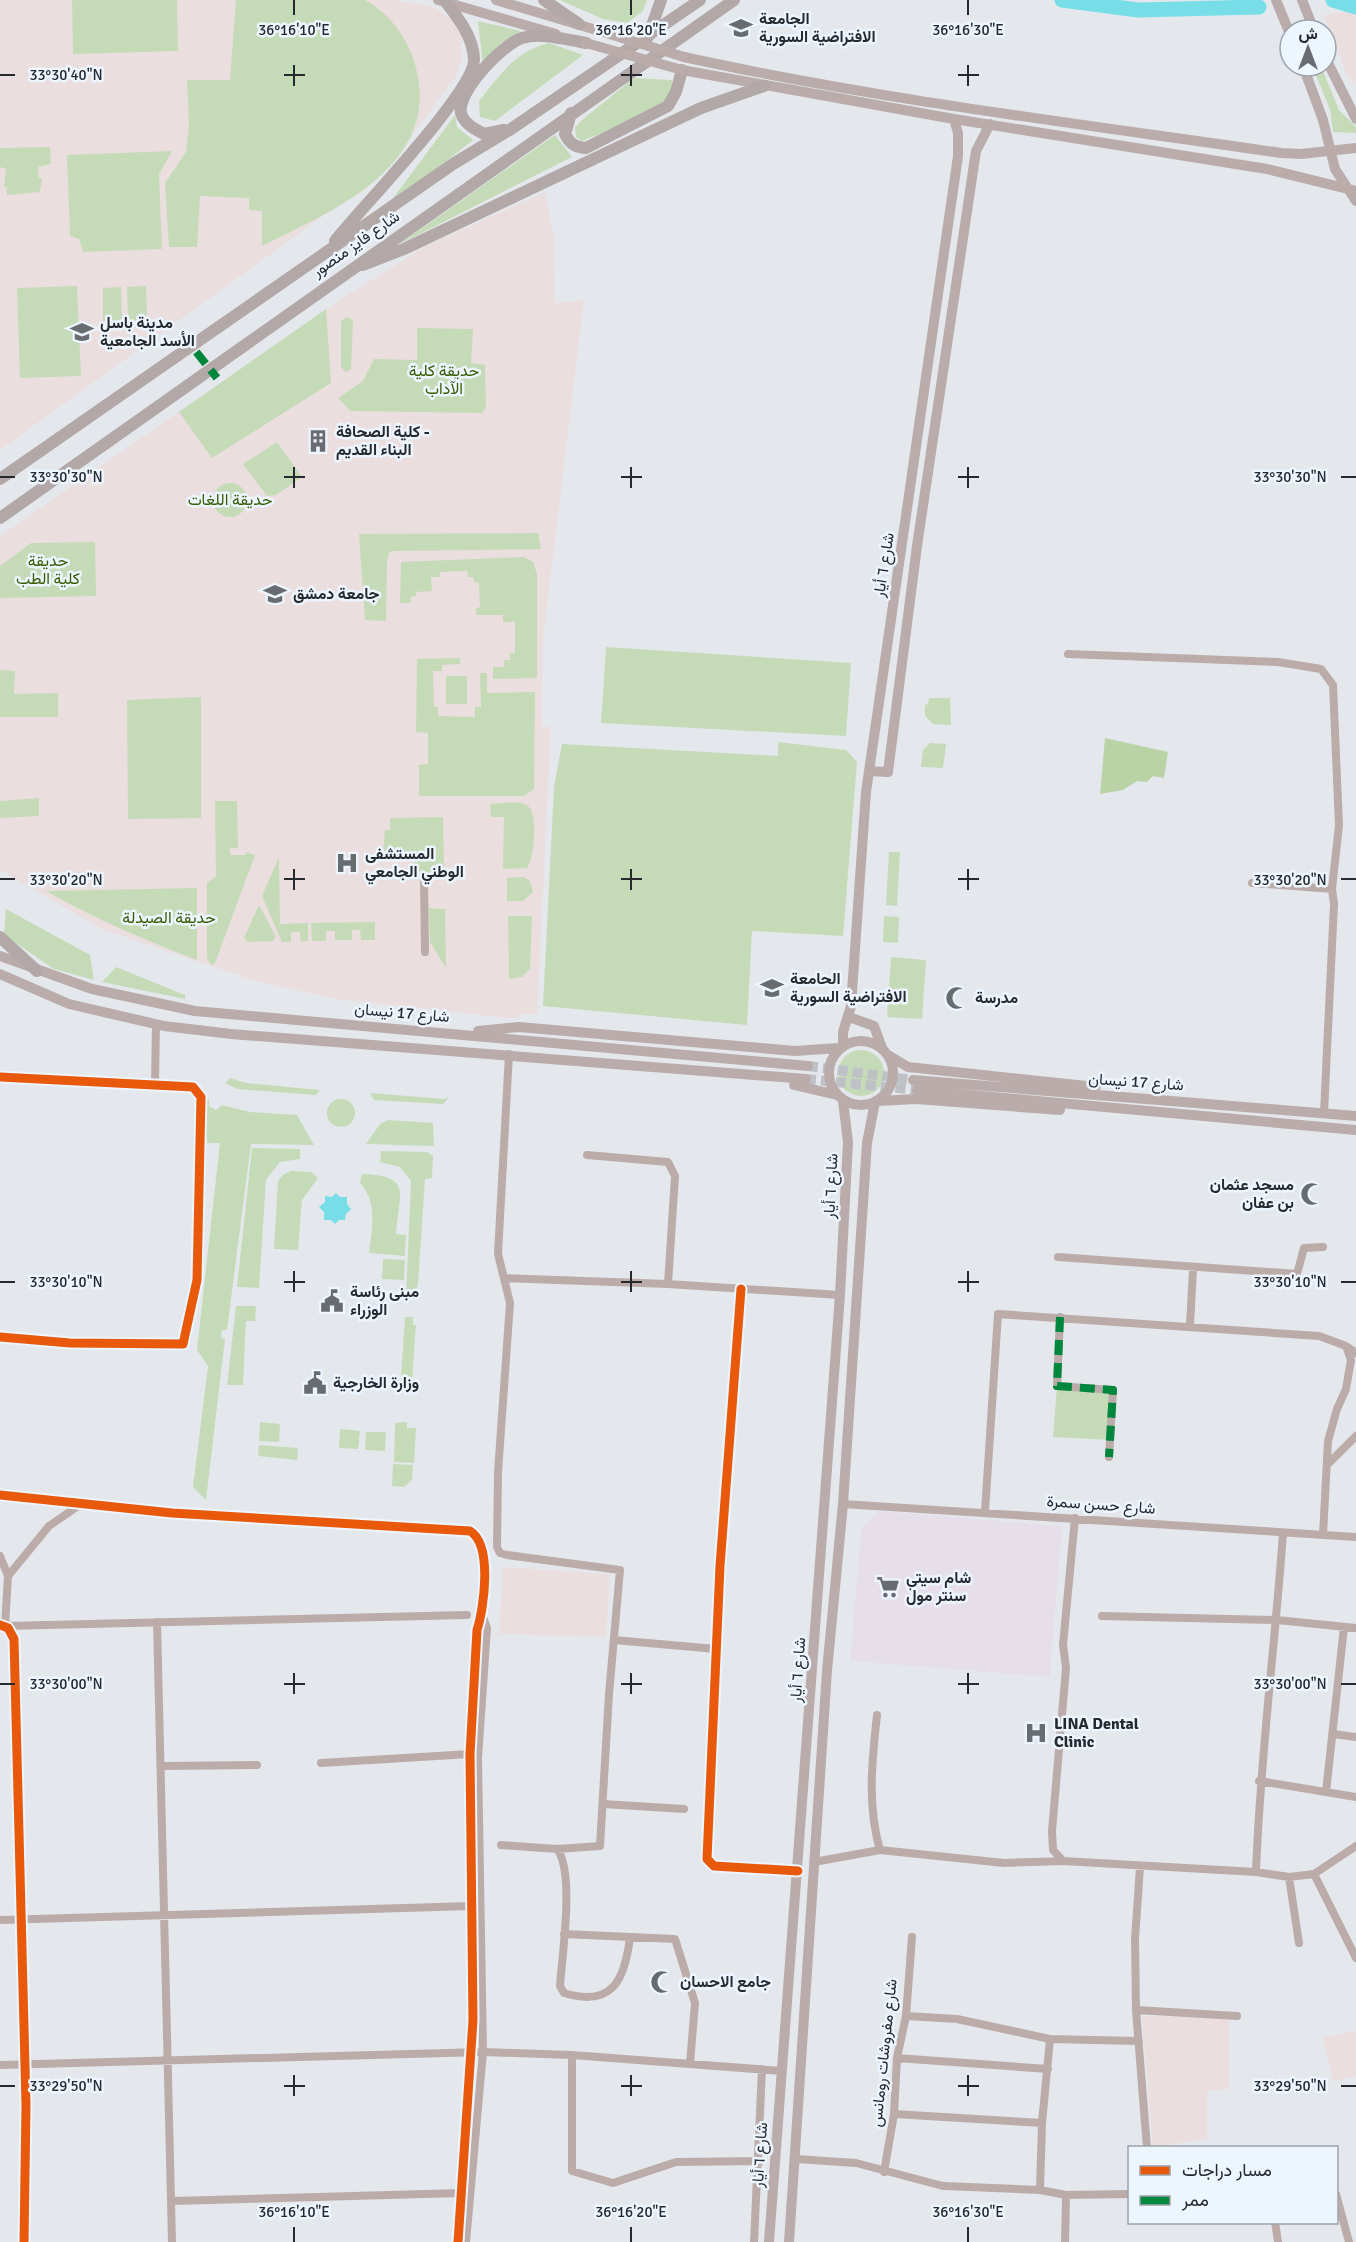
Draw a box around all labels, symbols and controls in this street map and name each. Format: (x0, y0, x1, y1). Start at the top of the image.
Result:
place label: الجامعة الافتراضية السورية (759, 9, 876, 47)
school or university icon: الجامعة الافتراضية السورية (728, 15, 754, 41)
north arrow (1278, 18, 1338, 78)
text: 36°16'10"E (258, 21, 330, 39)
text: 36°16'20"E (595, 21, 667, 39)
text: 36°16'30"E (932, 21, 1004, 39)
text: ش (1298, 24, 1318, 44)
text: 33°30'40"N (29, 66, 103, 84)
street label: شارع فايز منصور (307, 206, 404, 283)
place label: مدينة باسل الأسد الجامعية (100, 313, 195, 351)
school or university icon: مدينة باسل الأسد الجامعية (69, 319, 95, 345)
park label: حديقة كلية الآداب (409, 361, 479, 399)
place label: كلية الصحافة - البناء القديم (336, 422, 430, 460)
building icon: كلية الصحافة - البناء القديم (305, 428, 331, 454)
text: 33°30'30"N (29, 468, 103, 486)
text: 33°30'30"N (1253, 468, 1327, 486)
park label: حديقة اللغات (188, 490, 273, 510)
street label: شارع ٦ أيار (869, 531, 900, 600)
park label: حديقة كلية الطب (16, 551, 80, 589)
school or university icon: جامعة دمشق (262, 581, 288, 607)
place label: جامعة دمشق (293, 584, 380, 604)
place label: المستشفى الوطني الجامعي (365, 844, 464, 885)
hospital icon: المستشفى الوطني الجامعي (334, 850, 360, 876)
text: 33°30'20"N (29, 871, 103, 889)
text: 33°30'20"N (1253, 871, 1327, 889)
park label: حديقة الصيدلة (122, 908, 216, 928)
place label: الحامعة الافتراضية السورية (790, 969, 907, 1007)
school or university icon: الحامعة الافتراضية السورية (759, 975, 785, 1001)
mosque icon: مدرسة (944, 985, 970, 1011)
place label: مدرسة (975, 988, 1019, 1008)
street label: شارع 17 نيسان (354, 999, 450, 1028)
street label: شارع 17 نيسان (1088, 1069, 1184, 1096)
street label: شارع ٦ أيار (819, 1153, 844, 1220)
place label: مسجد عثمان بن عفان (1210, 1175, 1294, 1213)
mosque icon: مسجد عثمان بن عفان (1299, 1181, 1325, 1207)
text: 33°30'10"N (29, 1273, 103, 1291)
text: 33°30'10"N (1253, 1273, 1327, 1291)
place label: مبنى رئاسة الوزراء (350, 1282, 419, 1320)
public building icon: مبنى رئاسة الوزراء (319, 1288, 345, 1314)
public building icon: وزارة الخارجية (302, 1370, 328, 1396)
place label: وزارة الخارجية (333, 1373, 419, 1393)
street label: شارع حسن سمرة (1046, 1491, 1156, 1520)
place label: شام سيتي سنتر مول (906, 1568, 972, 1606)
supermarket icon: شام سيتي سنتر مول (875, 1574, 901, 1600)
street label: شارع ٦ أيار (786, 1637, 811, 1704)
text: 33°30'00"N (29, 1675, 103, 1693)
text: 33°30'00"N (1253, 1675, 1327, 1693)
place label: LINA Dental Clinic (1054, 1714, 1139, 1752)
hospital icon: LINA Dental Clinic (1023, 1720, 1049, 1746)
mosque icon: جامع الاحسان (649, 1969, 675, 1995)
place label: جامع الاحسان (680, 1972, 771, 1993)
street label: شارع مفروشات رومانس (866, 1978, 903, 2128)
text: 33°29'50"N (29, 2077, 103, 2095)
text: 33°29'50"N (1253, 2077, 1327, 2095)
street label: شارع ٦ أيار (748, 2122, 773, 2189)
legend (1128, 2146, 1338, 2224)
text: مسار دراجات (1182, 2159, 1272, 2181)
text: ممر (1181, 2189, 1209, 2211)
text: 36°16'10"E (258, 2203, 330, 2221)
text: 36°16'20"E (595, 2203, 667, 2221)
text: 36°16'30"E (932, 2203, 1004, 2221)

